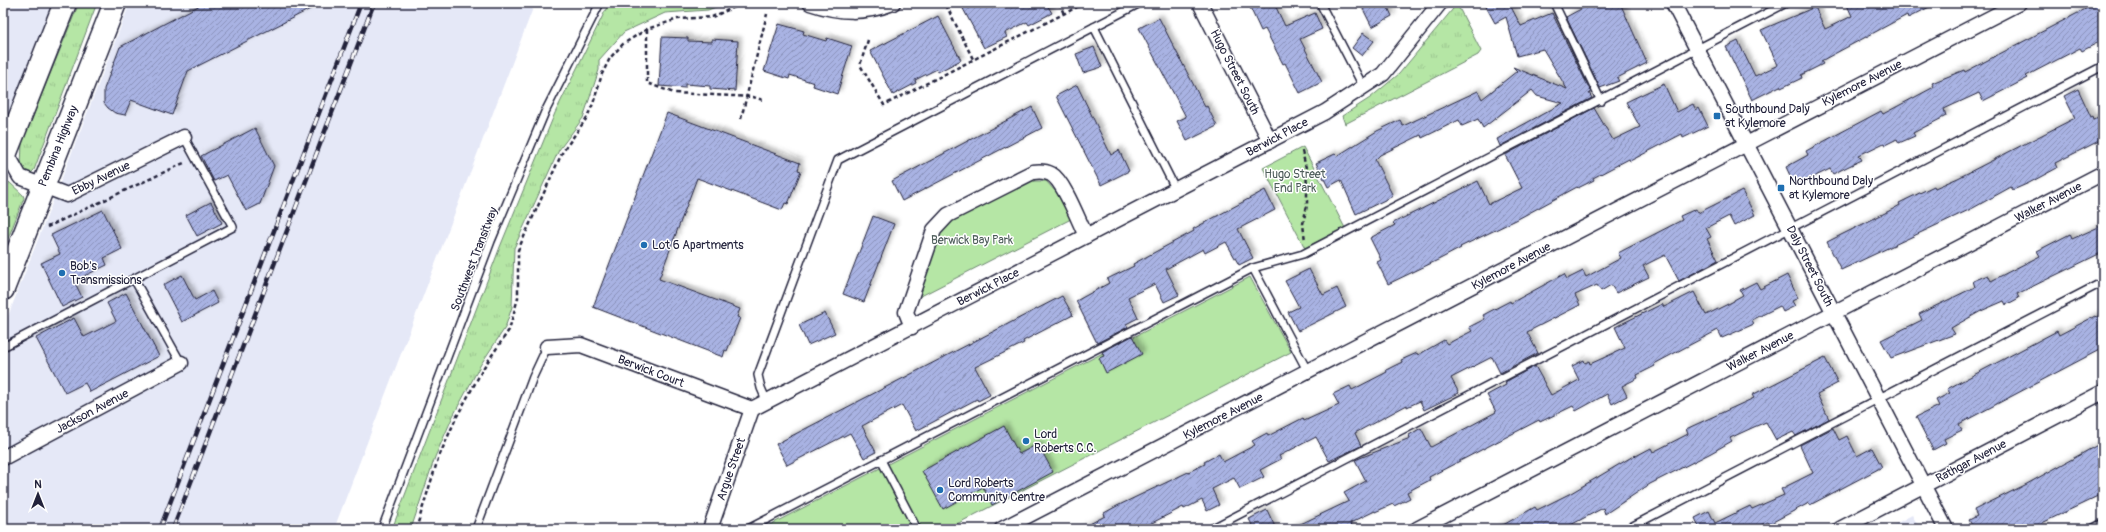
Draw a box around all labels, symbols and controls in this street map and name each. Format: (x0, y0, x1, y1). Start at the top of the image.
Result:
street label: Hugo Street South (1207, 27, 1263, 118)
street label: Kylemore Avenue (1820, 57, 1905, 110)
place label: Southbound Daly at Kylemore (1725, 102, 1810, 131)
street label: Pembina Highway (35, 103, 82, 189)
marker: Southbound Daly at Kylemore (1712, 111, 1722, 121)
street label: Berwick Place (1244, 115, 1311, 160)
street label: Ebby Avenue (70, 158, 133, 199)
park label: Hugo Street End Park (1264, 167, 1326, 196)
place label: Northbound Daly at Kylemore (1789, 174, 1873, 203)
street label: Walker Avenue (2012, 179, 2084, 226)
marker: Northbound Daly at Kylemore (1776, 183, 1786, 193)
street label: Southwest Transitway (448, 205, 501, 313)
street label: Daly Street South (1783, 223, 1837, 310)
park label: Berwick Bay Park (931, 233, 1013, 248)
place label: Lot 6 Apartments (652, 238, 744, 253)
street label: Kylemore Avenue (1469, 239, 1553, 294)
marker: Lot 6 Apartments (639, 240, 649, 250)
place label: Bob's Transmissions (70, 259, 142, 288)
street label: Berwick Place (955, 265, 1022, 310)
marker: Bob's Transmissions (57, 268, 67, 278)
street label: Walker Avenue (1724, 328, 1796, 375)
street label: Berwick Court (615, 352, 686, 391)
street label: Jackson Avenue (53, 386, 131, 437)
street label: Kylemore Avenue (1181, 390, 1266, 443)
place label: Lord Roberts C.C. (1034, 427, 1096, 456)
street label: Argue Street (714, 436, 749, 502)
marker: Lord Roberts C.C. (1021, 436, 1031, 446)
street label: Rathgar Avenue (1933, 436, 2009, 486)
north arrow (18, 474, 58, 514)
place label: Lord Roberts Community Centre (948, 476, 1045, 505)
text: N (34, 478, 42, 491)
marker: Lord Roberts Community Centre (935, 485, 945, 495)

